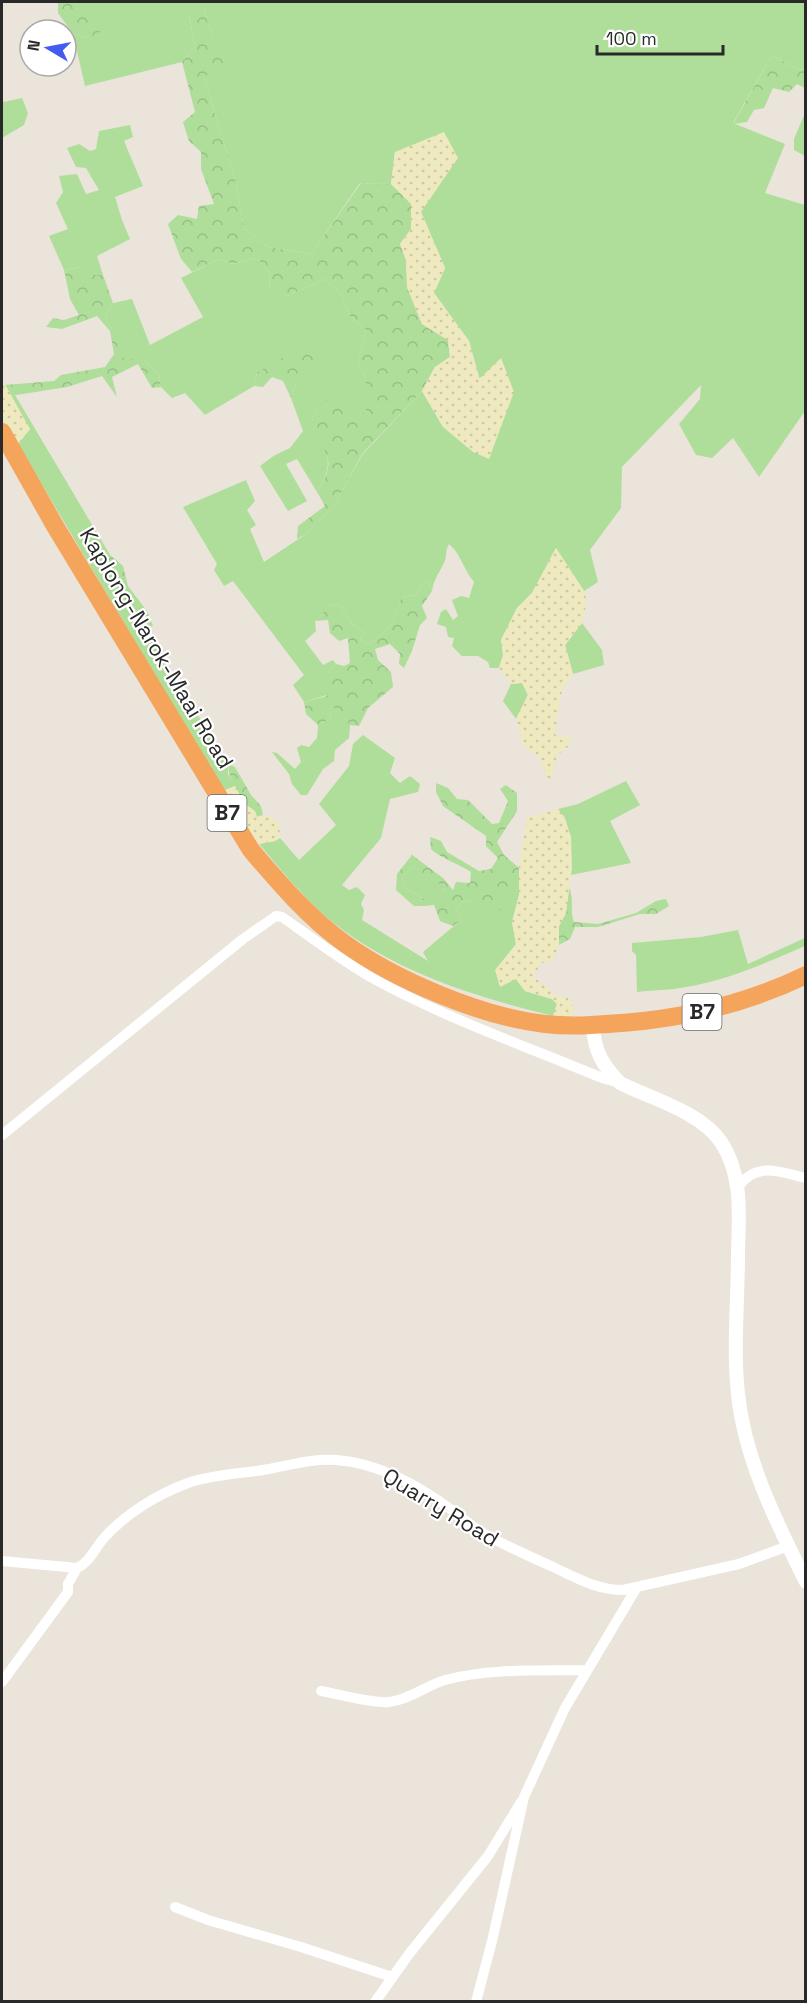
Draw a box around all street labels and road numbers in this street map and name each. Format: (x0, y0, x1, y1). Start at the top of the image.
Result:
street label: Kaplong-Narok-Maai Road (74, 522, 240, 774)
road number: B7 (208, 795, 246, 831)
road number: B7 (682, 994, 722, 1030)
street label: Quarry Road (378, 1461, 504, 1553)

